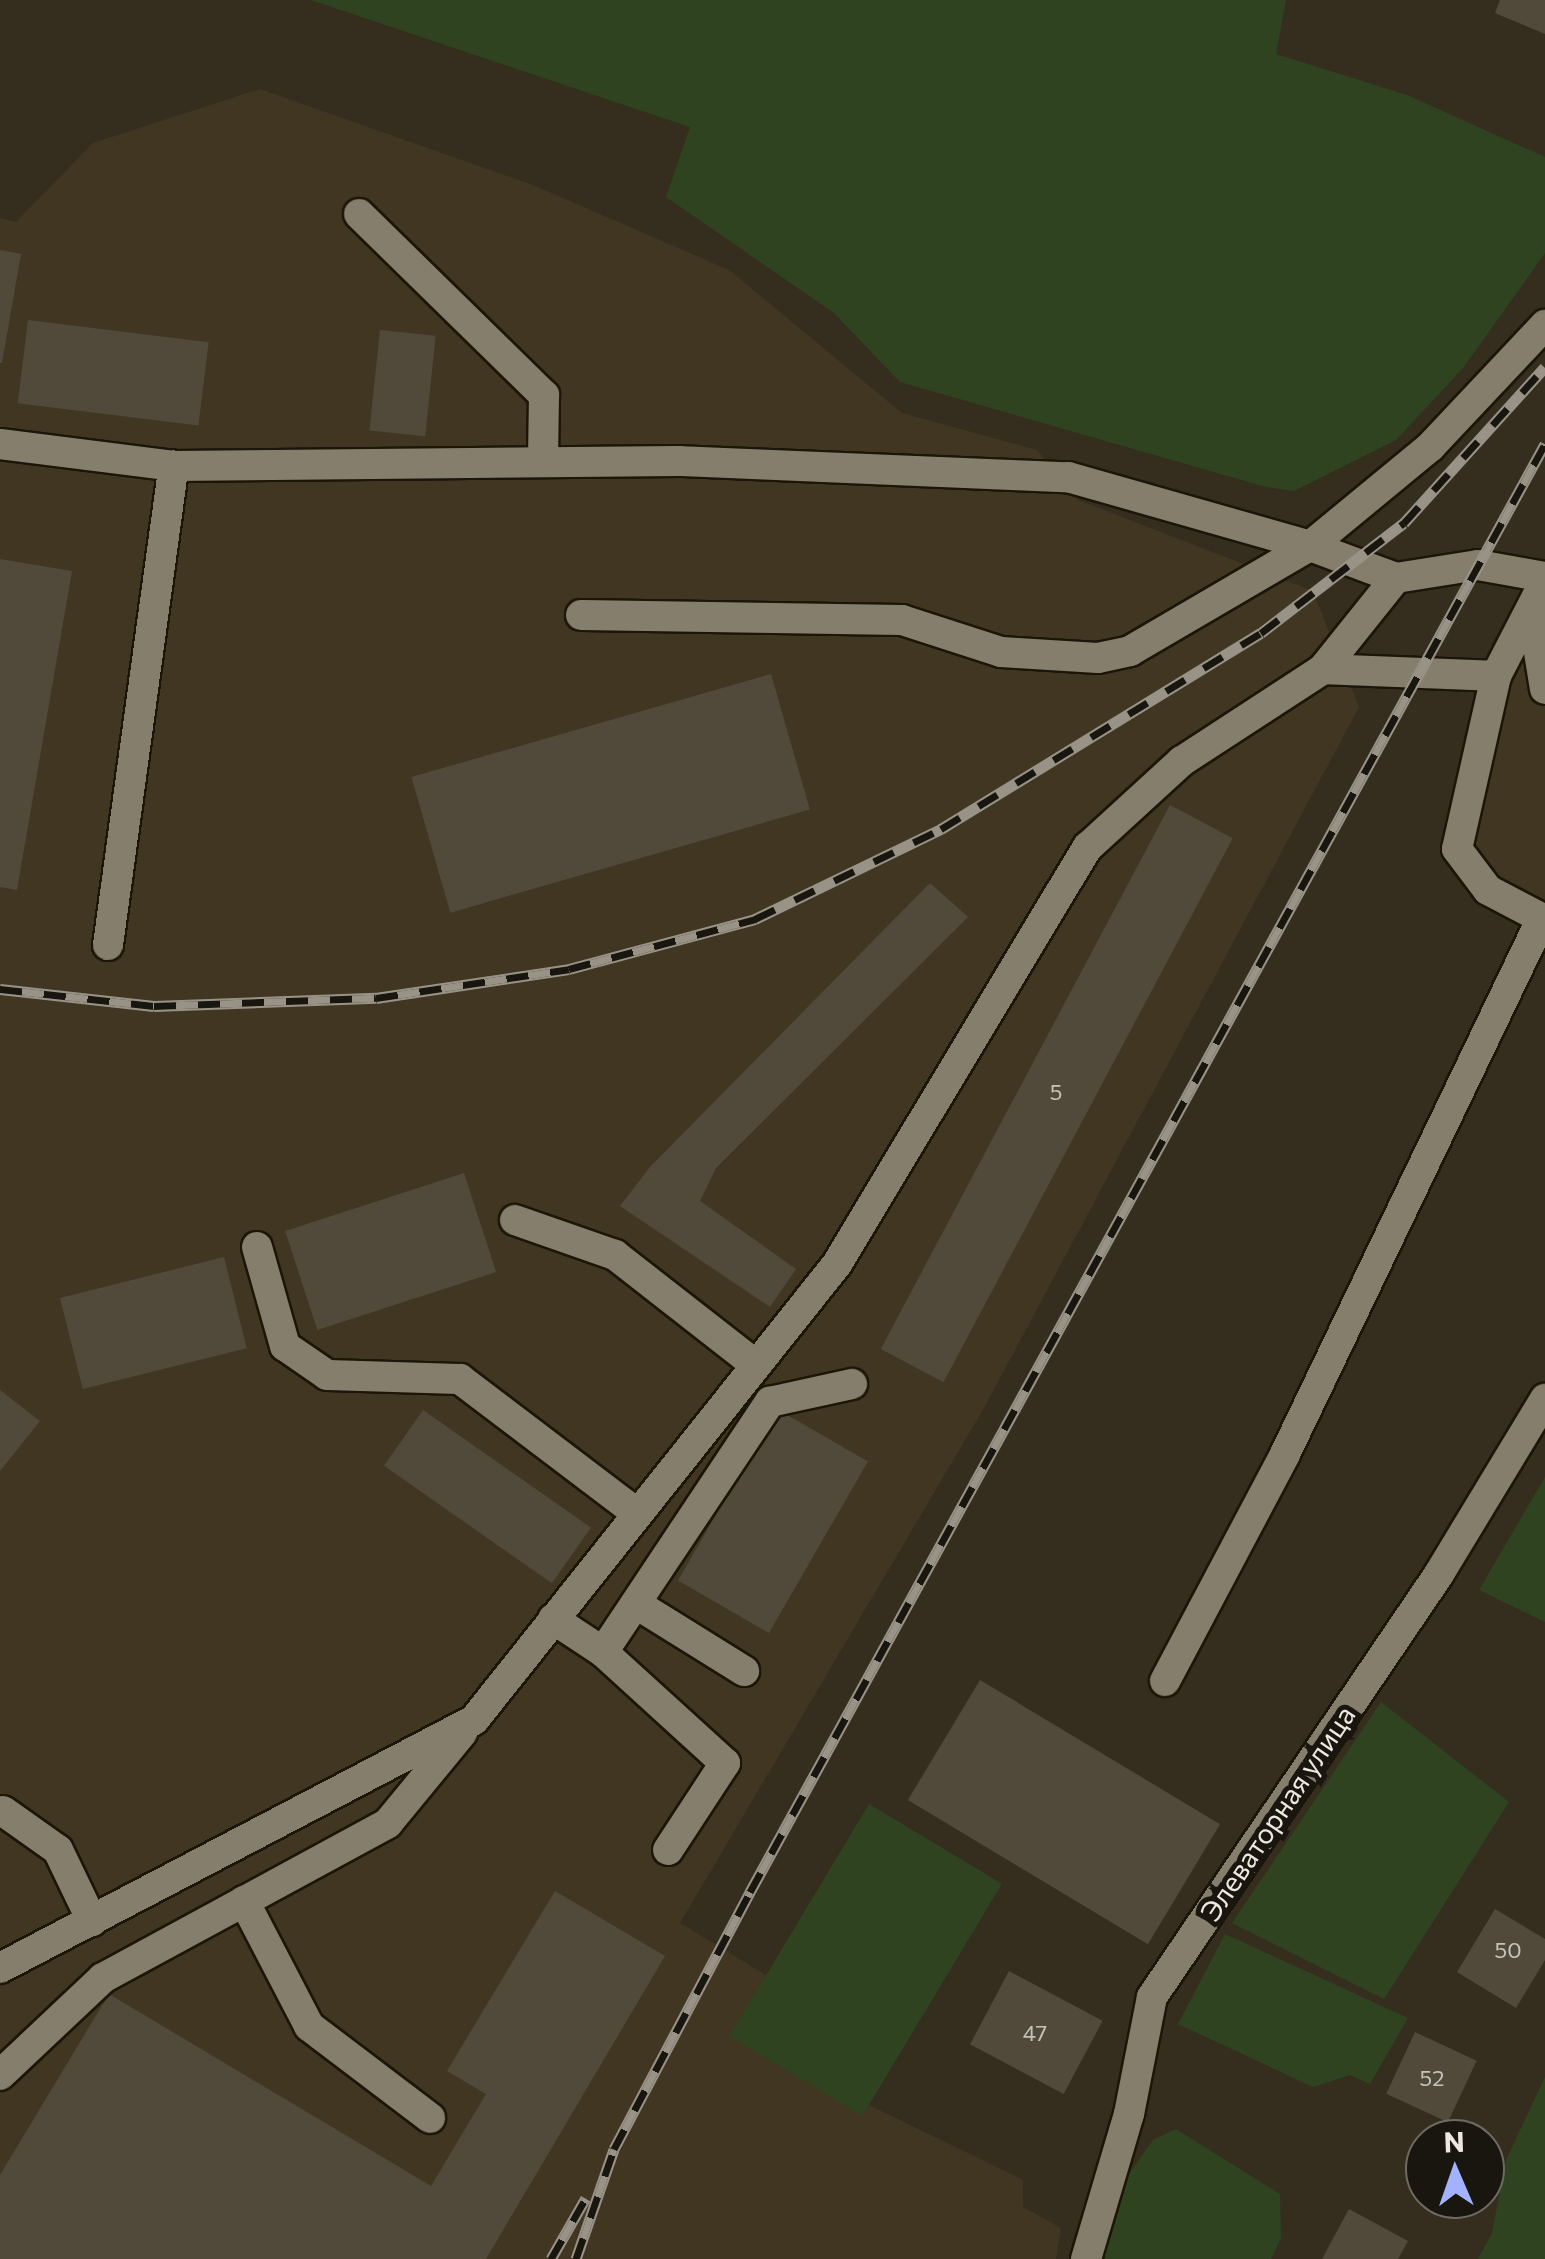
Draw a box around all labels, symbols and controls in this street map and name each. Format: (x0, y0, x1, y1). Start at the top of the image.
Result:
house number: 5 (1050, 1079, 1062, 1105)
street label: Элеваторная улица (1193, 1699, 1361, 1927)
house number: 50 (1495, 1937, 1521, 1963)
house number: 47 (1023, 2020, 1047, 2046)
house number: 52 (1420, 2065, 1444, 2091)
north arrow (1405, 2119, 1505, 2219)
text: N (1443, 2124, 1465, 2158)

